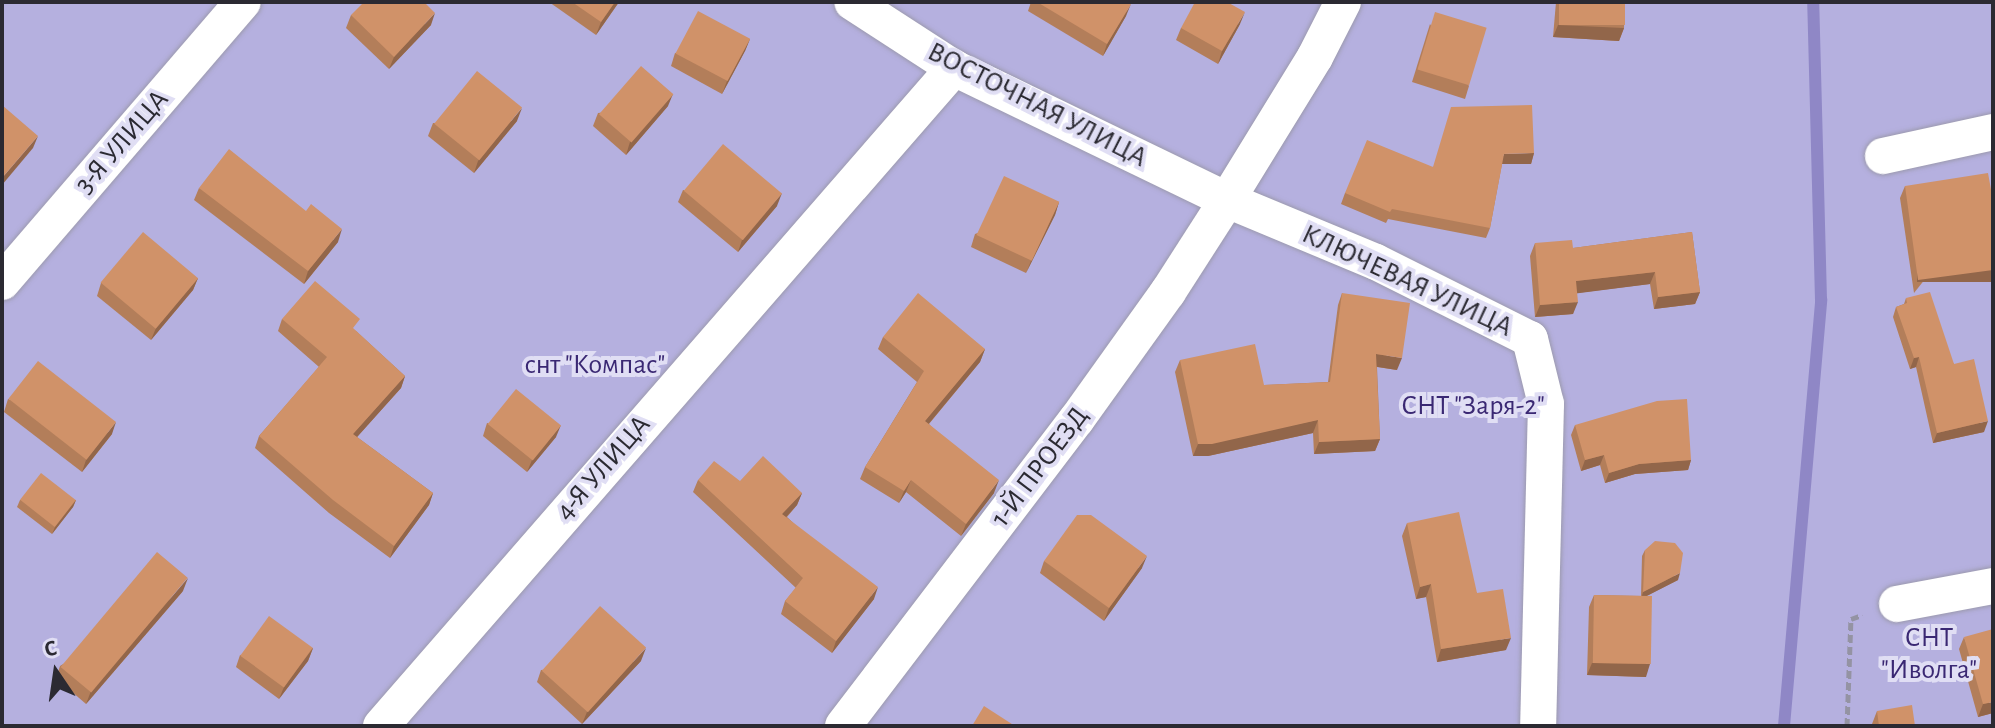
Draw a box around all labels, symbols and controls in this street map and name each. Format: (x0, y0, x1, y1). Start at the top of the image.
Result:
street label: ВОСТОЧНАЯ УЛИЦА (922, 35, 1152, 175)
street label: 3-Я УЛИЦА (68, 83, 176, 201)
street label: КЛЮЧЕВАЯ УЛИЦА (1296, 217, 1518, 345)
park label: снт "Компас" (525, 348, 665, 382)
park label: СНТ "Заря-2" (1401, 389, 1545, 423)
street label: 1-Й ПРОЕЗД (984, 400, 1096, 534)
street label: 4-Я УЛИЦА (548, 409, 658, 527)
park label: СНТ "Иволга" (1881, 621, 1977, 687)
north arrow (16, 632, 96, 712)
text: С (42, 637, 59, 661)

